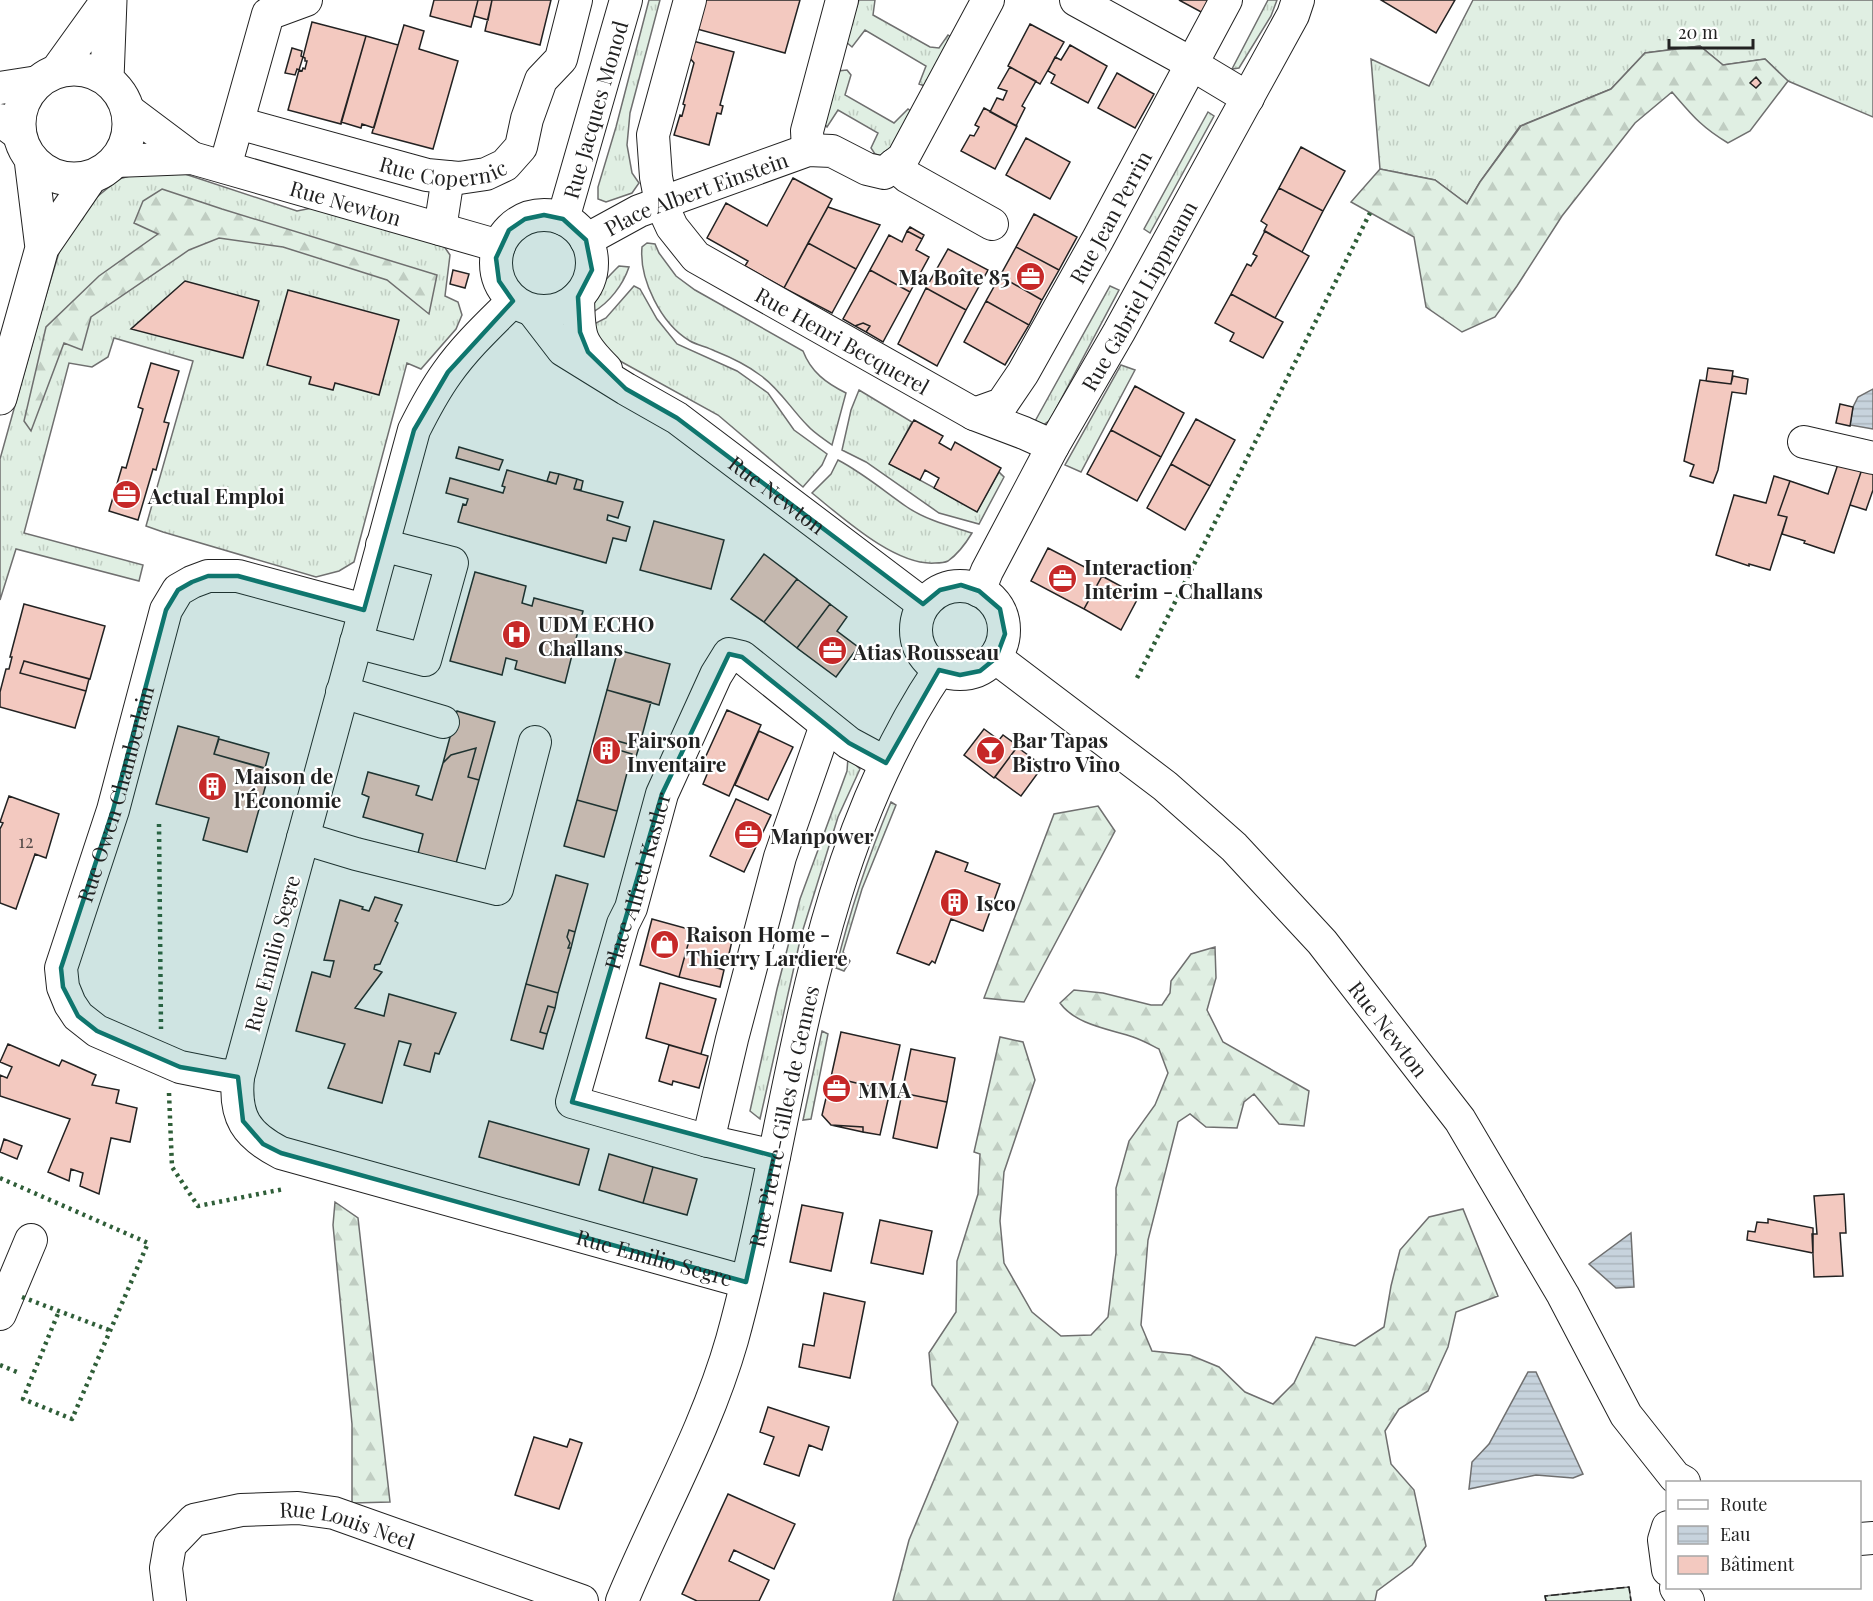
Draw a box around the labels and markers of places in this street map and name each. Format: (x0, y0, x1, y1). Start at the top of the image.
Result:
office icon: Ma Boîte 85 (1015, 260, 1047, 292)
place label: Ma Boîte 85 (898, 262, 1010, 290)
office icon: Actual Emploi (111, 479, 143, 511)
place label: Actual Emploi (147, 481, 285, 509)
place label: Interaction Interim - Challans (1084, 552, 1263, 604)
office icon: Interaction Interim - Challans (1047, 562, 1079, 594)
place label: UDM ECHO Challans (538, 609, 654, 661)
hospital icon: UDM ECHO Challans (501, 619, 533, 651)
office icon: Atias Rousseau (816, 635, 848, 667)
place label: Atias Rousseau (852, 637, 999, 665)
place label: Fairson Inventaire (627, 725, 726, 777)
place label: Bar Tapas Bistro Vino (1012, 725, 1120, 777)
building icon: Fairson Inventaire (590, 735, 622, 767)
bar icon: Bar Tapas Bistro Vino (975, 735, 1007, 767)
place label: Maison de l'Économie (234, 761, 341, 813)
building icon: Maison de l'Économie (197, 771, 229, 803)
office icon: Manpower (733, 819, 765, 851)
place label: Manpower (770, 821, 874, 849)
building icon: Isco (939, 886, 971, 918)
place label: Isco (976, 888, 1016, 916)
place label: Raison Home - Thierry Lardiere (686, 919, 848, 971)
shop icon: Raison Home - Thierry Lardiere (649, 929, 681, 961)
office icon: MMA (821, 1073, 853, 1105)
place label: MMA (858, 1075, 912, 1103)

